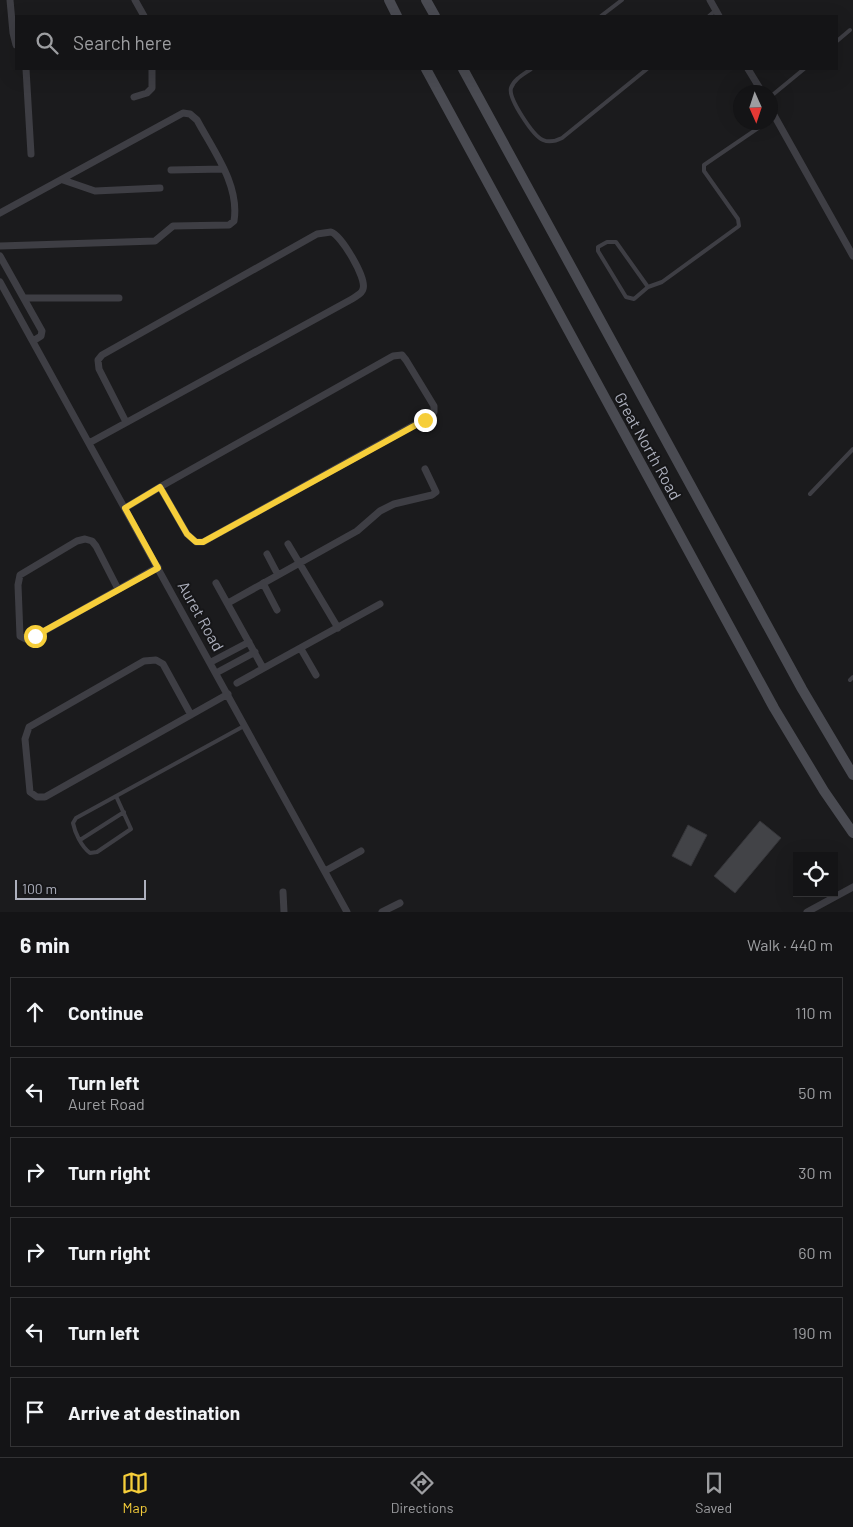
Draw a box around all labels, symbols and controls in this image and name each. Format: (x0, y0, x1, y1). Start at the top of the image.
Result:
search box (15, 15, 838, 70)
icon: search (33, 29, 61, 57)
text: Search here (73, 31, 172, 54)
north arrow (733, 85, 778, 130)
street label: Great North Road (611, 389, 686, 503)
route end (414, 409, 437, 432)
street label: Auret Road (174, 578, 228, 654)
route start (24, 625, 47, 648)
map controls (793, 852, 838, 897)
button: locate (793, 852, 838, 897)
scale bar (15, 877, 146, 900)
text: 100 m (22, 880, 57, 897)
text: 6 min (20, 932, 70, 957)
text: Walk · 440 m (747, 935, 833, 954)
icon: ahead (21, 998, 49, 1026)
text: Continue (68, 1001, 144, 1024)
text: 110 m (795, 1003, 832, 1022)
text: Turn left (68, 1071, 139, 1094)
icon: left (21, 1078, 49, 1106)
text: 50 m (798, 1083, 832, 1102)
text: Auret Road (68, 1094, 145, 1113)
icon: right (21, 1158, 49, 1186)
text: Turn right (68, 1161, 150, 1184)
text: 30 m (798, 1163, 832, 1182)
icon: right (21, 1238, 49, 1266)
text: Turn right (68, 1241, 150, 1264)
text: 60 m (798, 1243, 832, 1262)
icon: left (21, 1318, 49, 1346)
text: Turn left (68, 1321, 139, 1344)
text: 190 m (793, 1323, 832, 1342)
icon: arrive (21, 1398, 49, 1426)
text: Arrive at destination (68, 1401, 240, 1424)
tab: Map (121, 1469, 149, 1516)
tab: Directions (391, 1469, 453, 1516)
tab: Saved (695, 1469, 732, 1516)

